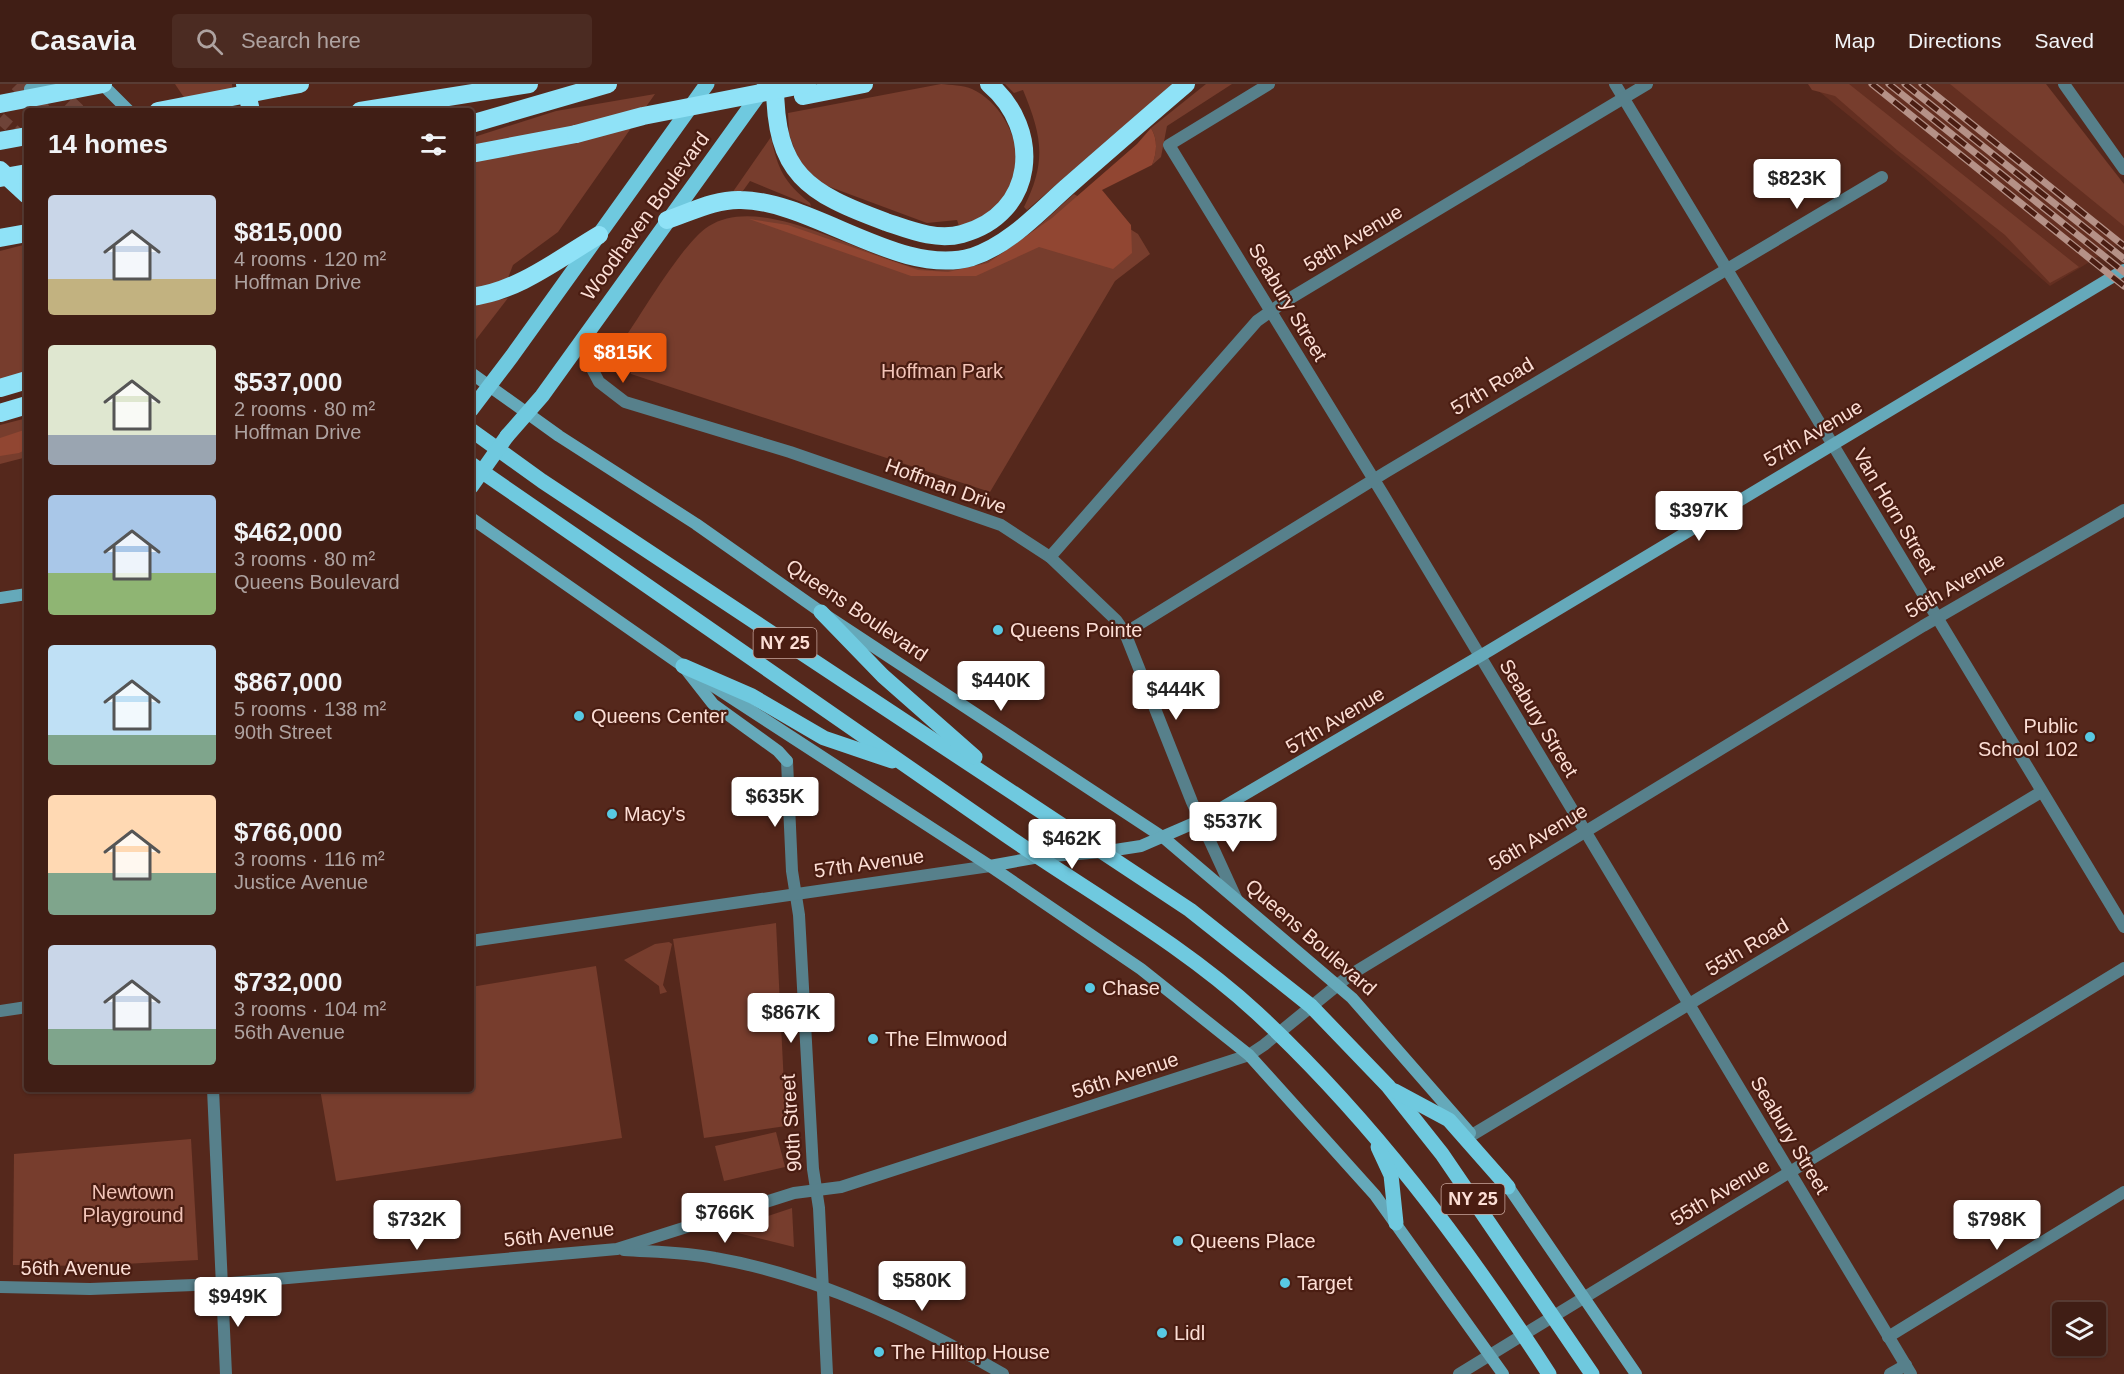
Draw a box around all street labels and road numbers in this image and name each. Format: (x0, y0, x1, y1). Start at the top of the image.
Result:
street label: Woodhaven Boulevard (577, 128, 713, 304)
street label: 58th Avenue (1300, 200, 1406, 276)
street label: Seabury Street (1244, 239, 1332, 365)
street label: 57th Road (1447, 353, 1537, 419)
street label: 57th Avenue (1760, 395, 1866, 471)
street label: Van Horn Street (1849, 445, 1941, 578)
street label: Hoffman Drive (882, 454, 1010, 518)
street label: 56th Avenue (1901, 548, 2009, 622)
street label: Queens Boulevard (782, 555, 932, 665)
road number: NY 25 (754, 628, 816, 658)
street label: Seabury Street (1495, 655, 1583, 781)
street label: 57th Avenue (1282, 682, 1388, 758)
street label: 56th Avenue (1485, 799, 1591, 875)
street label: 57th Avenue (813, 844, 925, 882)
street label: Queens Boulevard (1241, 874, 1381, 1000)
street label: 55th Road (1702, 914, 1792, 980)
street label: 56th Avenue (1069, 1047, 1181, 1103)
street label: Seabury Street (1746, 1072, 1834, 1198)
street label: 90th Street (777, 1073, 805, 1173)
street label: 55th Avenue (1667, 1154, 1773, 1230)
road number: NY 25 (1442, 1184, 1504, 1214)
street label: 56th Avenue (503, 1217, 615, 1251)
street label: 56th Avenue (21, 1257, 131, 1279)

